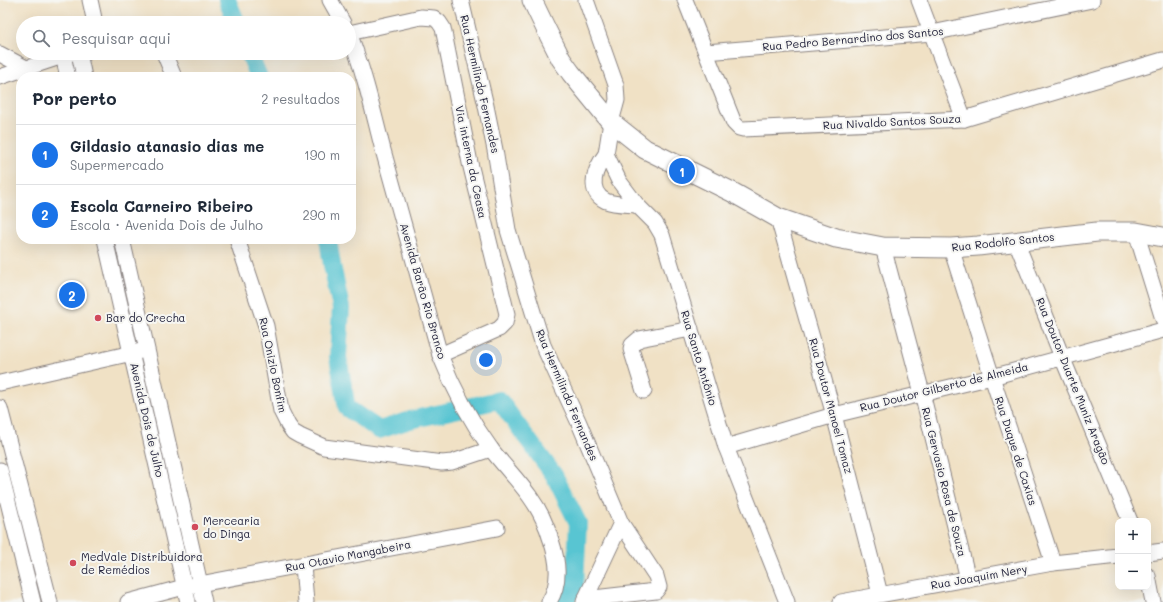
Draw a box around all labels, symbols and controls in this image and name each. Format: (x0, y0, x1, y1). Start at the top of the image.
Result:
street label: Rua Hermilindo Fernandes (457, 13, 504, 155)
search box (16, 16, 356, 60)
street label: Rua Pedro Bernardino dos Santos (762, 23, 944, 54)
icon: search (30, 27, 52, 49)
text: Pesquisar aqui (62, 28, 171, 48)
text: Por perto (32, 87, 116, 109)
text: 2 resultados (261, 90, 340, 107)
street label: Via interna da Ceasa (452, 104, 491, 220)
street label: Rua Nivaldo Santos Souza (822, 110, 962, 133)
text: Gildasio atanasio dias me (70, 136, 264, 156)
text: 1 (42, 146, 48, 163)
text: 190 m (304, 146, 340, 163)
text: Supermercado (70, 156, 164, 173)
pin: 1 (669, 156, 695, 186)
text: Escola Carneiro Ribeiro (70, 196, 253, 216)
text: 2 (41, 206, 49, 223)
text: 290 m (303, 206, 340, 223)
text: Escola · Avenida Dois de Julho (70, 216, 263, 233)
street label: Avenida Barão Rio Branco (397, 221, 450, 361)
street label: Rua Rodolfo Santos (951, 229, 1055, 254)
pin: 2 (59, 280, 85, 310)
street label: Rua Doutor Duarte Muniz Aragão (1033, 295, 1114, 467)
street label: Rua Santo Antônio (678, 309, 721, 408)
place label: Bar do Crecha (106, 310, 186, 325)
marker: Bar do Crecha (93, 313, 103, 323)
street label: Rua Onizio Bonfim (256, 316, 291, 414)
street label: Rua Hermilindo Fernandes (533, 327, 602, 463)
street label: Rua Doutor Manoel Tomaz (806, 336, 857, 475)
your location (476, 350, 496, 370)
street label: Rua Doutor Gilberto de Almeida (858, 358, 1030, 415)
street label: Avenida Dois de Julho (127, 361, 168, 479)
street label: Rua Duque de Caxias (992, 395, 1041, 507)
street label: Rua Gervasio Rosa de Souza (919, 406, 970, 558)
place label: Mercearia do Dinga (203, 513, 260, 541)
map controls (1115, 518, 1151, 590)
button: + (1115, 518, 1151, 554)
marker: Mercearia do Dinga (190, 522, 200, 532)
street label: Rua Otavio Mangabeira (284, 536, 412, 575)
place label: MedVale Distribuidora de Remédios (81, 549, 203, 577)
button: − (1115, 554, 1151, 590)
marker: MedVale Distribuidora de Remédios (68, 558, 78, 568)
street label: Rua Joaquim Nery (929, 561, 1029, 592)

